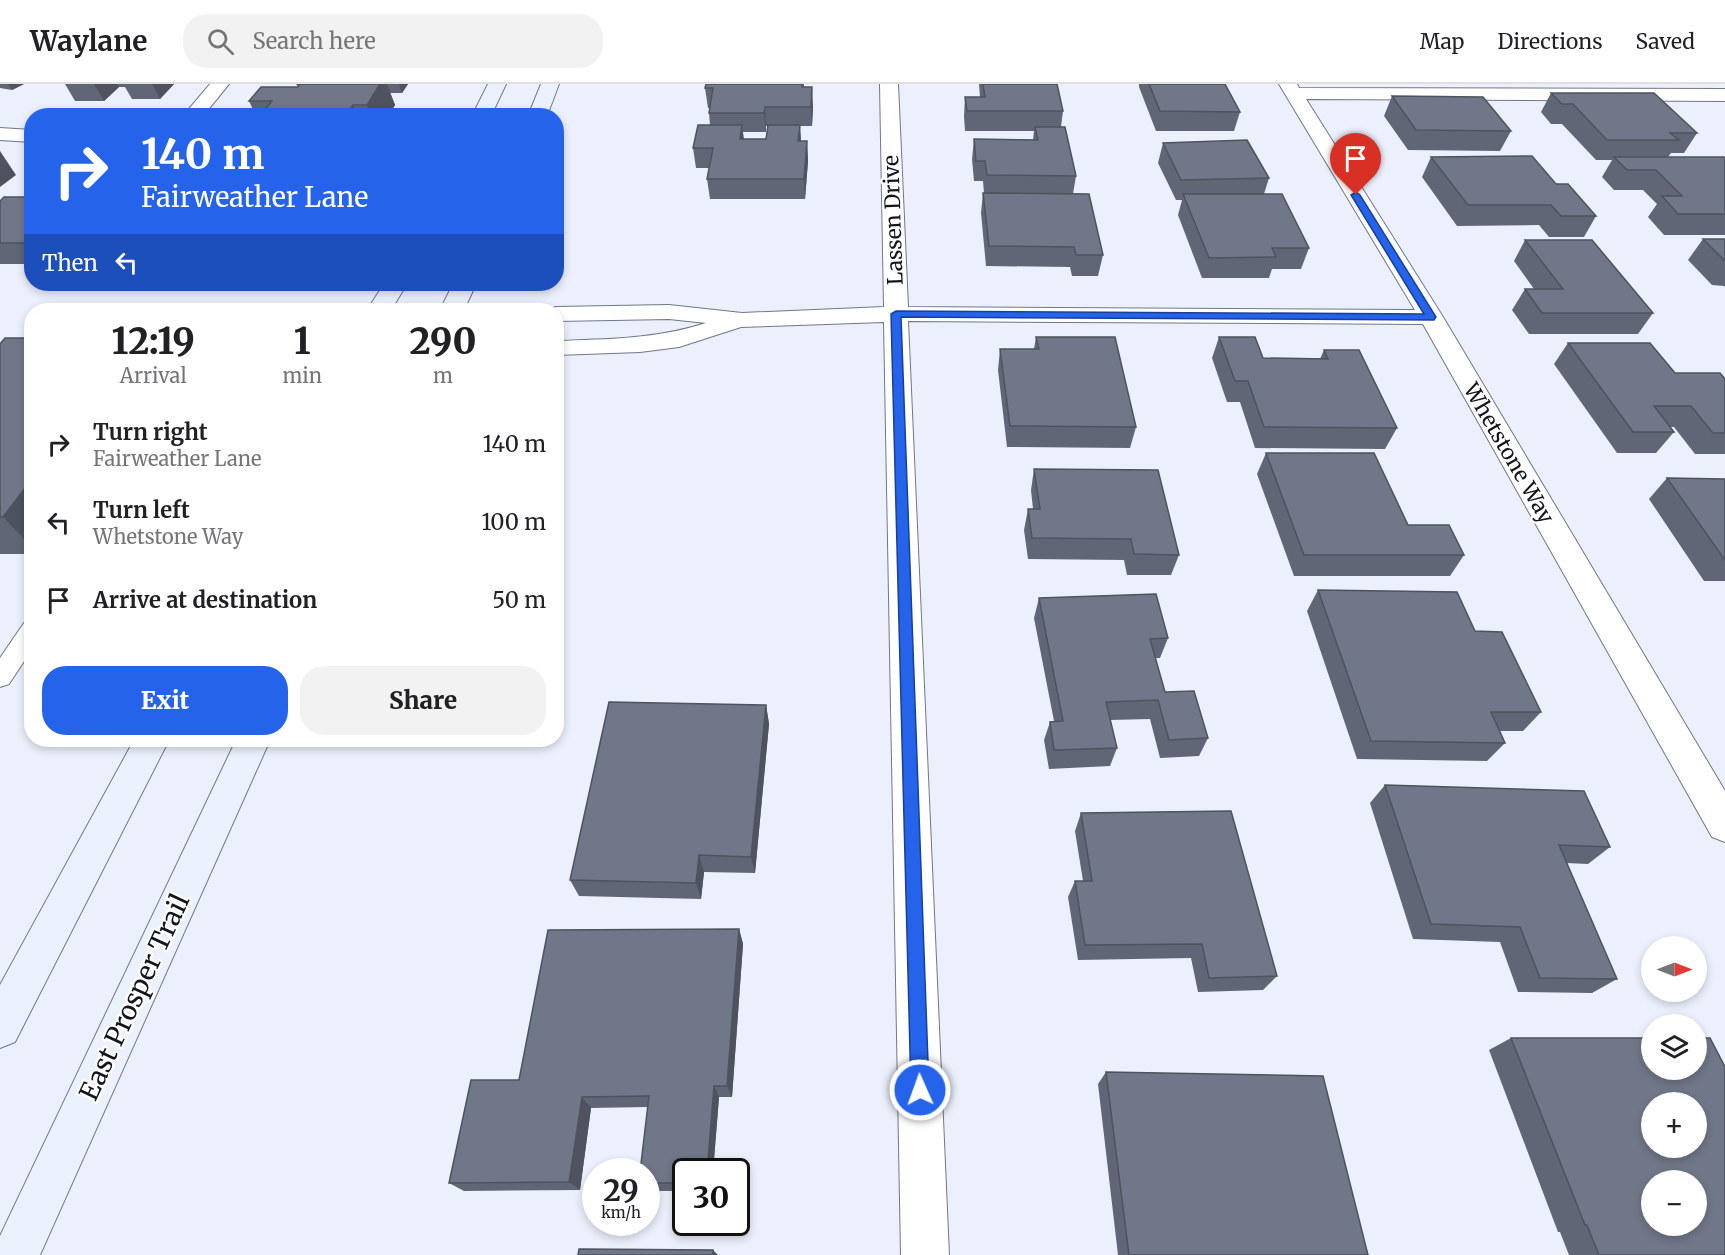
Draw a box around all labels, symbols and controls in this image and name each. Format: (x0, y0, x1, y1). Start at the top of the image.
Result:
search box (183, 14, 603, 68)
text: Waylane (30, 23, 147, 59)
icon: search (204, 25, 237, 58)
text: Search here (252, 27, 376, 55)
text: Map (1420, 28, 1464, 55)
text: Directions (1497, 28, 1602, 55)
text: Saved (1635, 28, 1695, 55)
text: 140 m (141, 128, 264, 180)
icon: right (42, 132, 120, 210)
pin (1330, 133, 1381, 195)
icon: arrive (1339, 142, 1372, 175)
street label: Lassen Drive (877, 155, 909, 285)
text: Fairweather Lane (141, 180, 368, 214)
icon: left (110, 246, 143, 279)
text: Then (42, 249, 98, 277)
text: 12:19 (112, 319, 195, 364)
text: 1 (294, 319, 311, 364)
text: 290 (410, 319, 476, 364)
text: Arrival (120, 363, 187, 388)
text: min (282, 363, 322, 388)
text: m (433, 363, 453, 388)
street label: Whetstone Way (1457, 377, 1561, 529)
text: Turn right (93, 418, 207, 446)
icon: right (42, 428, 75, 461)
text: 140 m (483, 430, 546, 458)
text: Fairweather Lane (93, 446, 261, 471)
text: Turn left (93, 496, 190, 524)
icon: left (42, 506, 75, 539)
text: 100 m (481, 508, 546, 536)
text: Whetstone Way (93, 524, 243, 549)
icon: arrive (42, 584, 75, 617)
text: Arrive at destination (93, 586, 317, 614)
text: 50 m (492, 586, 546, 614)
button: Exit (42, 666, 288, 735)
button: Share (300, 666, 546, 735)
street label: East Prosper Trail (72, 889, 196, 1105)
north arrow (1641, 936, 1707, 1002)
map controls (1641, 936, 1707, 1236)
button: layers (1641, 1014, 1707, 1080)
position arrow (888, 1058, 952, 1122)
button: + (1641, 1092, 1707, 1158)
speed limit sign: 30 (672, 1158, 750, 1236)
button: − (1641, 1170, 1707, 1236)
text: 29 (603, 1171, 639, 1209)
text: km/h (601, 1203, 641, 1222)

